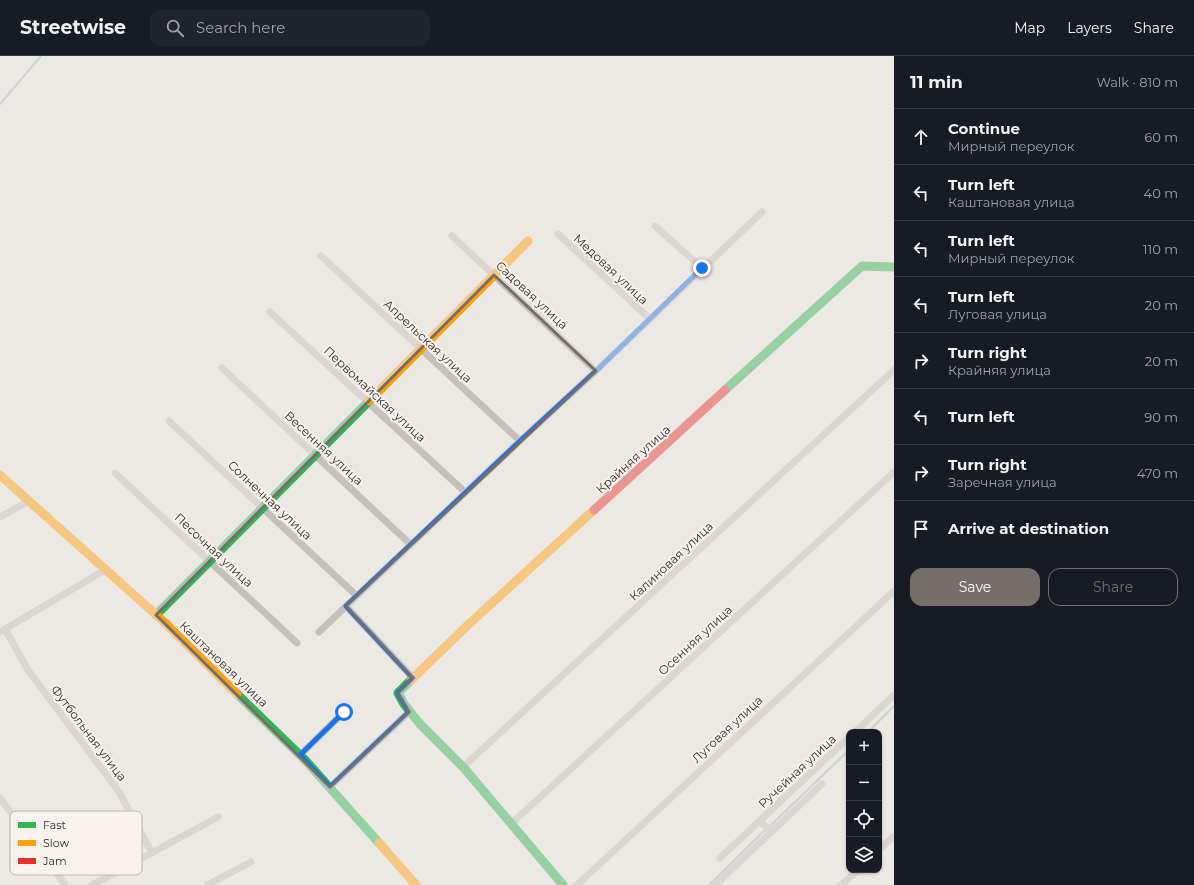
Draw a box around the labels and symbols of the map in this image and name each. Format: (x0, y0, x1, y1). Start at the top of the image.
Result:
street label: Медовая улица (571, 231, 651, 307)
street label: Садовая улица (493, 258, 571, 332)
route end (693, 259, 711, 277)
street label: Апрельская улица (381, 296, 475, 386)
street label: Первомайская улица (321, 343, 429, 445)
street label: Весенняя улица (282, 408, 366, 488)
street label: Крайняя улица (593, 422, 673, 496)
street label: Солнечная улица (225, 457, 315, 543)
street label: Песочная улица (172, 510, 256, 590)
street label: Калиновая улица (626, 518, 716, 604)
street label: Осенняя улица (655, 602, 735, 678)
street label: Каштановая улица (177, 618, 271, 710)
street label: Футбольная улица (48, 682, 130, 784)
street label: Луговая улица (688, 692, 766, 766)
route start (335, 703, 353, 721)
street label: Ручейная улица (755, 731, 839, 811)
legend (10, 811, 142, 875)
text: Fast (43, 818, 67, 832)
text: Slow (43, 836, 69, 850)
text: Jam (42, 854, 67, 868)

